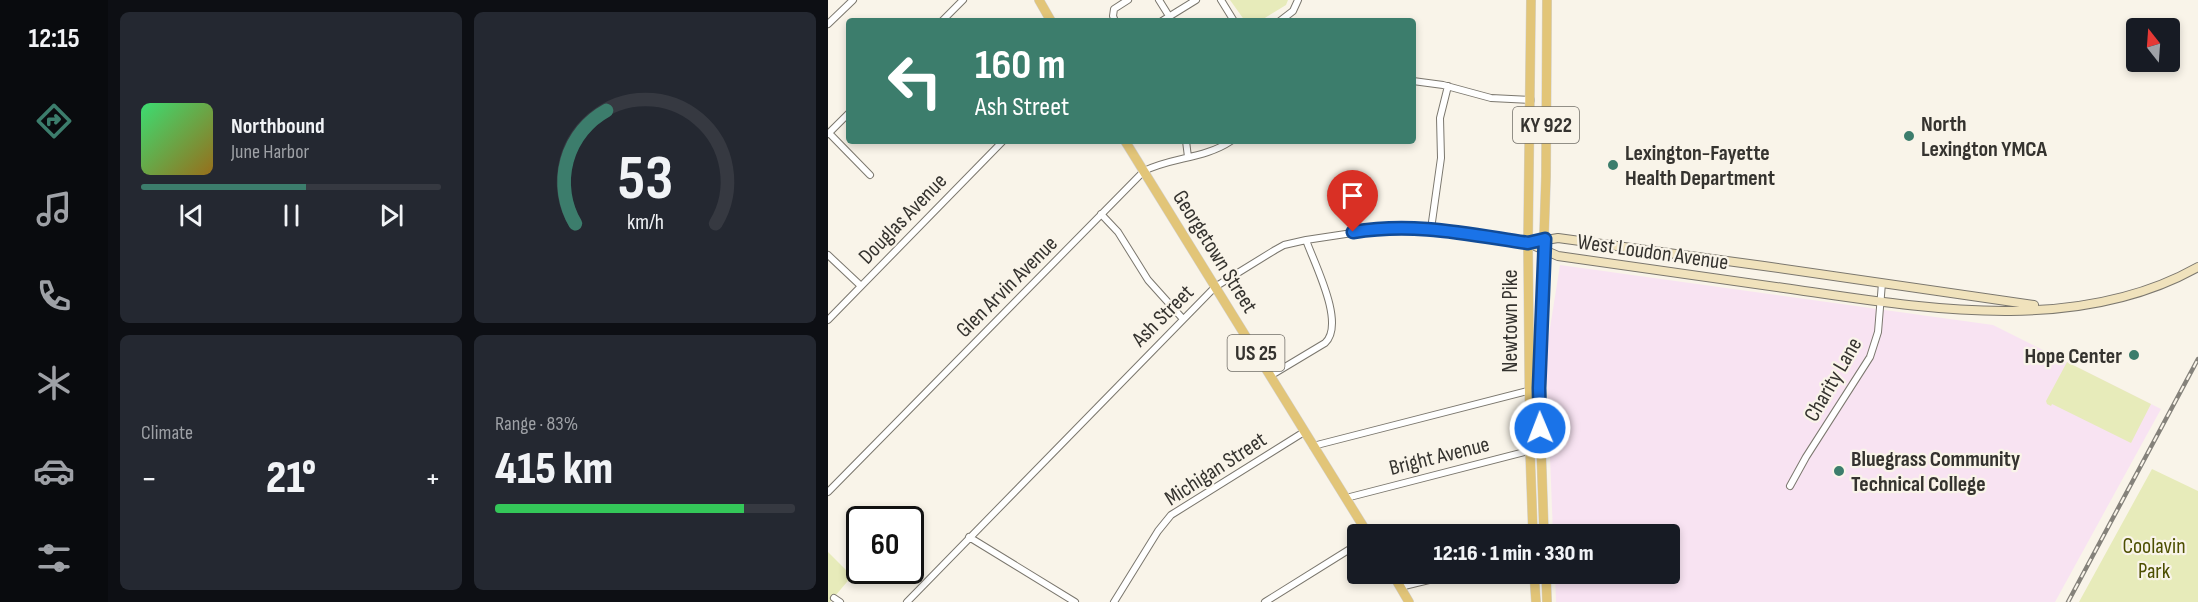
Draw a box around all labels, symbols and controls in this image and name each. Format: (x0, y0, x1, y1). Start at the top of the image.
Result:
north arrow (2126, 18, 2180, 72)
map controls (2126, 18, 2180, 72)
text: 12:15 (28, 23, 80, 55)
text: 160 m (975, 40, 1066, 91)
icon: left (876, 42, 954, 120)
text: Ash Street (975, 91, 1069, 123)
icon: directions (33, 100, 75, 142)
road number: KY 922 (1513, 107, 1579, 143)
place label: North Lexington YMCA (1921, 111, 2047, 163)
text: Northbound (231, 113, 325, 140)
marker: North Lexington YMCA (1902, 129, 1916, 143)
text: June Harbor (231, 140, 309, 164)
place label: Lexington-Fayette Health Department (1625, 140, 1775, 192)
text: 53 (617, 143, 673, 218)
marker: Lexington-Fayette Health Department (1606, 158, 1620, 172)
street label: Douglas Avenue (853, 168, 953, 270)
pin (1327, 170, 1378, 232)
icon: arrive (1336, 179, 1369, 212)
street label: Georgetown Street (1166, 186, 1263, 318)
icon: music (33, 188, 75, 230)
icon: previous (175, 199, 208, 232)
icon: pause (275, 199, 308, 232)
icon: next (375, 199, 408, 232)
text: km/h (626, 211, 664, 236)
street label: West Loudon Avenue (1576, 229, 1730, 276)
street label: Glen Arvin Avenue (951, 231, 1063, 343)
street label: Newtown Pike (1497, 269, 1524, 373)
icon: phone (33, 275, 75, 317)
street label: Ash Street (1126, 279, 1200, 353)
street label: Charity Lane (1798, 333, 1868, 427)
road number: US 25 (1228, 335, 1284, 371)
place label: Hope Center (2025, 343, 2122, 370)
marker: Hope Center (2127, 348, 2141, 362)
icon: climate (33, 362, 75, 404)
position arrow (1508, 396, 1572, 460)
text: Range · 83% (495, 412, 578, 436)
text: Climate (141, 421, 193, 445)
street label: Michigan Street (1160, 426, 1272, 512)
street label: Bright Avenue (1386, 431, 1492, 482)
text: 415 km (495, 442, 613, 497)
place label: Bluegrass Community Technical College (1851, 446, 2020, 498)
icon: car (33, 450, 75, 492)
text: 21° (266, 451, 316, 506)
text: − (141, 459, 157, 499)
text: + (425, 459, 441, 499)
marker: Bluegrass Community Technical College (1832, 464, 1846, 478)
speed limit sign: 60 (846, 506, 924, 584)
park label: Coolavin Park (2122, 533, 2186, 585)
icon: filters (33, 537, 75, 579)
text: 12:16 · 1 min · 330 m (1433, 540, 1594, 567)

